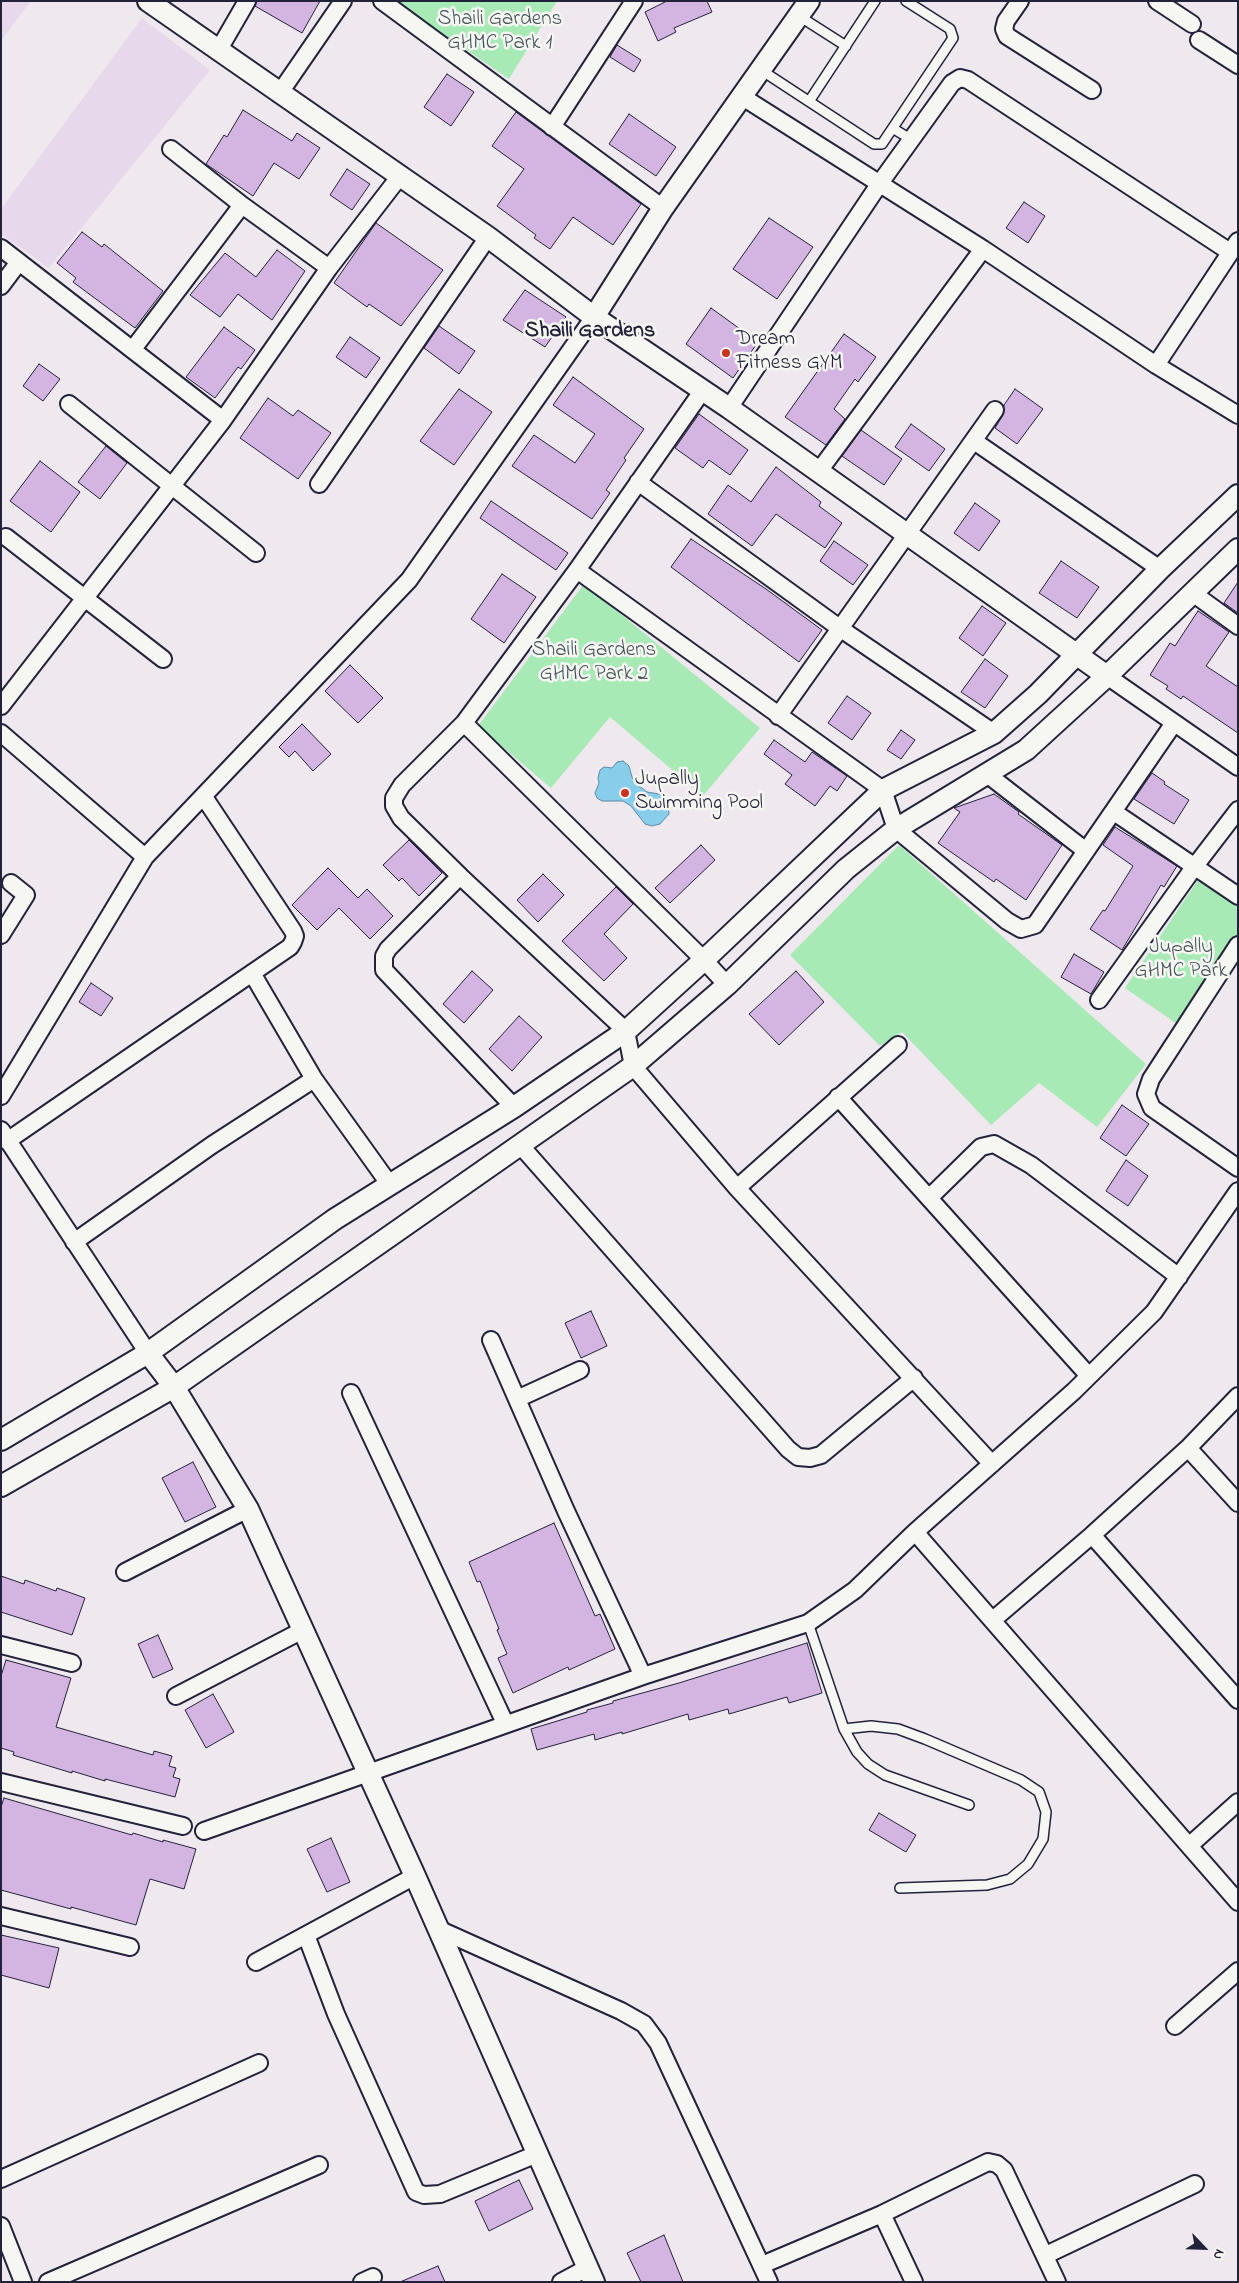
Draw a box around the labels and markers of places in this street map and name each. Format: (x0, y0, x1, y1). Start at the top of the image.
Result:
place label: Dream Fitness GYM (736, 328, 842, 378)
marker: Dream Fitness GYM (720, 347, 732, 359)
place label: Jupally Swimming Pool (635, 768, 763, 818)
marker: Jupally Swimming Pool (619, 787, 631, 799)

